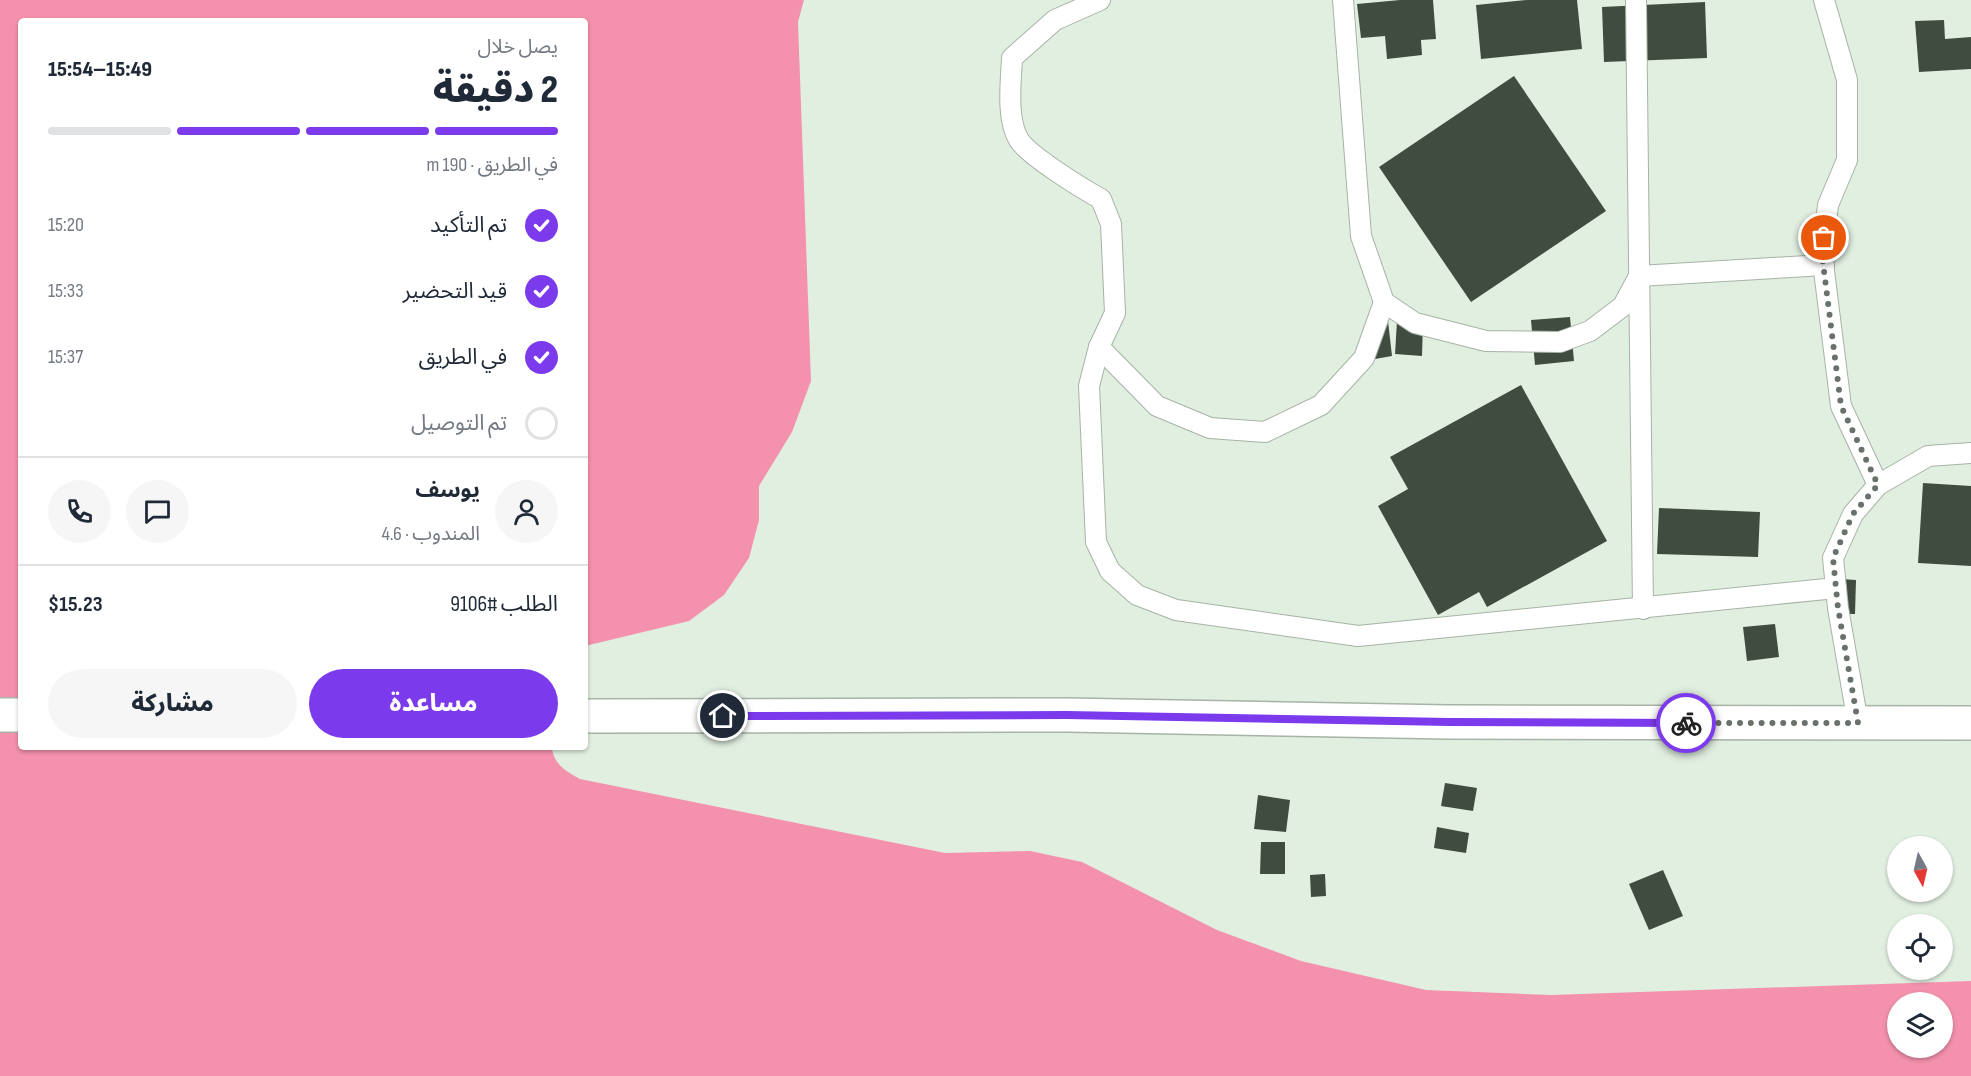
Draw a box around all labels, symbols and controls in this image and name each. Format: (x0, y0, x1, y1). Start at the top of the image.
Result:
text: يصل خلال (478, 35, 558, 59)
text: 15:49–15:54 (48, 56, 152, 83)
text: 2 دقيقة (433, 67, 558, 114)
text: في الطريق · 190 m (426, 153, 558, 177)
icon: check (525, 209, 558, 242)
text: تم التأكيد (430, 212, 507, 239)
pin (1798, 212, 1849, 263)
text: 15:20 (48, 213, 84, 237)
icon: bag (1807, 221, 1840, 254)
icon: check (525, 275, 558, 308)
text: قيد التحضير (403, 278, 507, 305)
text: 15:33 (48, 279, 84, 303)
icon: check (525, 341, 558, 374)
text: في الطريق (418, 344, 507, 371)
text: 15:37 (48, 345, 83, 369)
text: تم التوصيل (411, 410, 507, 437)
text: يوسف (415, 477, 480, 504)
button: phone (48, 480, 111, 543)
button: chat (126, 480, 189, 543)
button: person (495, 480, 558, 543)
text: المندوب · 4.6 (381, 522, 480, 546)
text: $15.23 (48, 591, 103, 618)
text: الطلب #9106 (450, 591, 558, 618)
button: مشاركة (48, 669, 297, 738)
button: مساعدة (309, 669, 558, 738)
pin (697, 690, 748, 741)
courier (1656, 693, 1716, 753)
icon: home (706, 699, 739, 732)
icon: bike (1670, 707, 1703, 740)
north arrow (1887, 836, 1953, 902)
map controls (1887, 836, 1953, 1058)
button: locate (1887, 914, 1953, 980)
button: layers (1887, 992, 1953, 1058)

